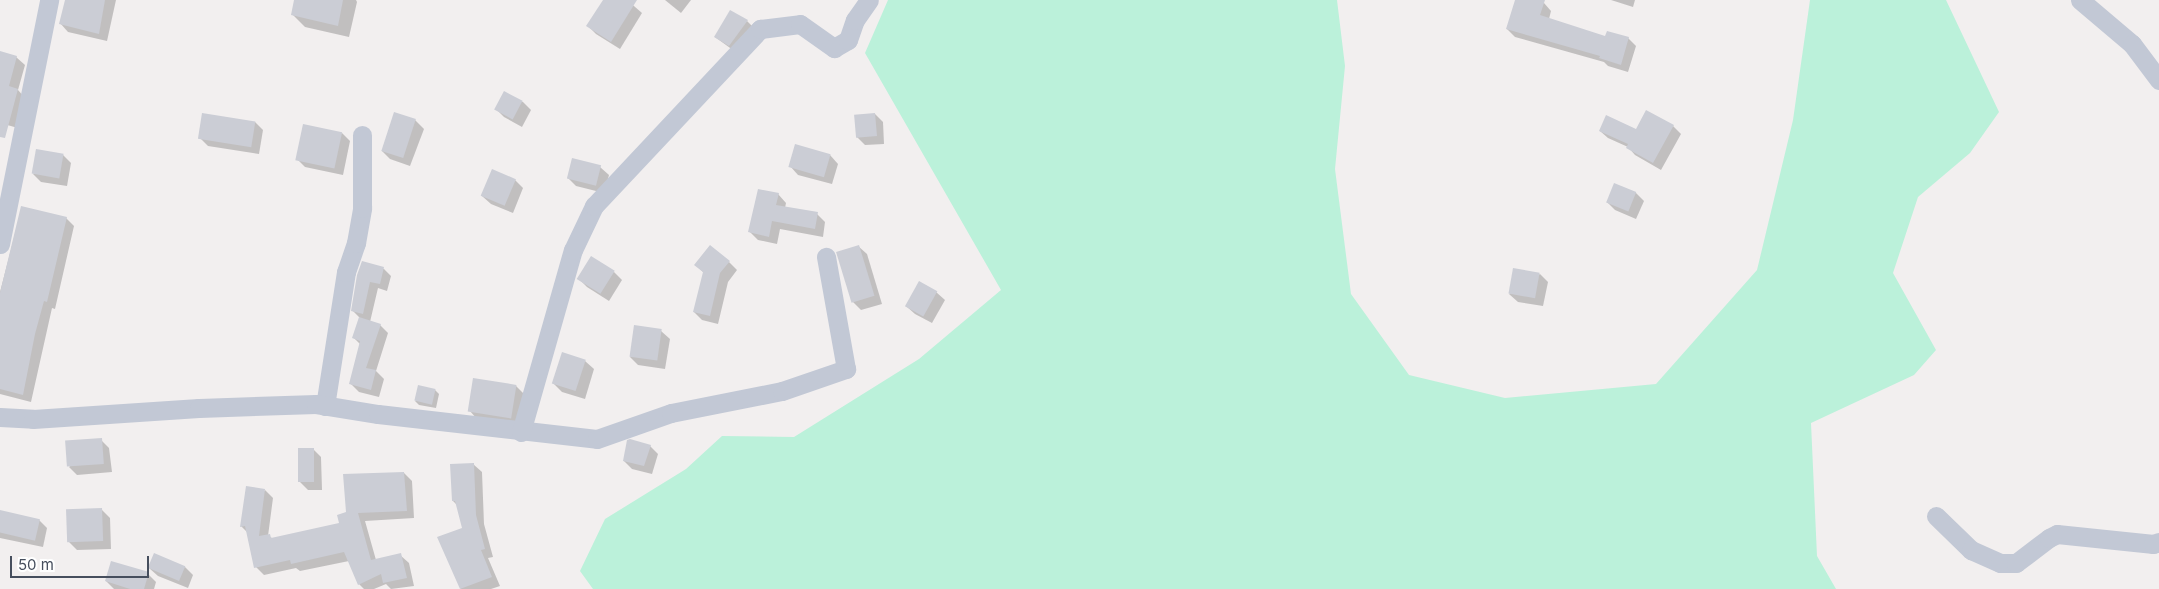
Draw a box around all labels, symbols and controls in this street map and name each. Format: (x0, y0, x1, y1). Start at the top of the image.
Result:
scale bar (12, 546, 151, 578)
text: 50 m (18, 555, 54, 574)

